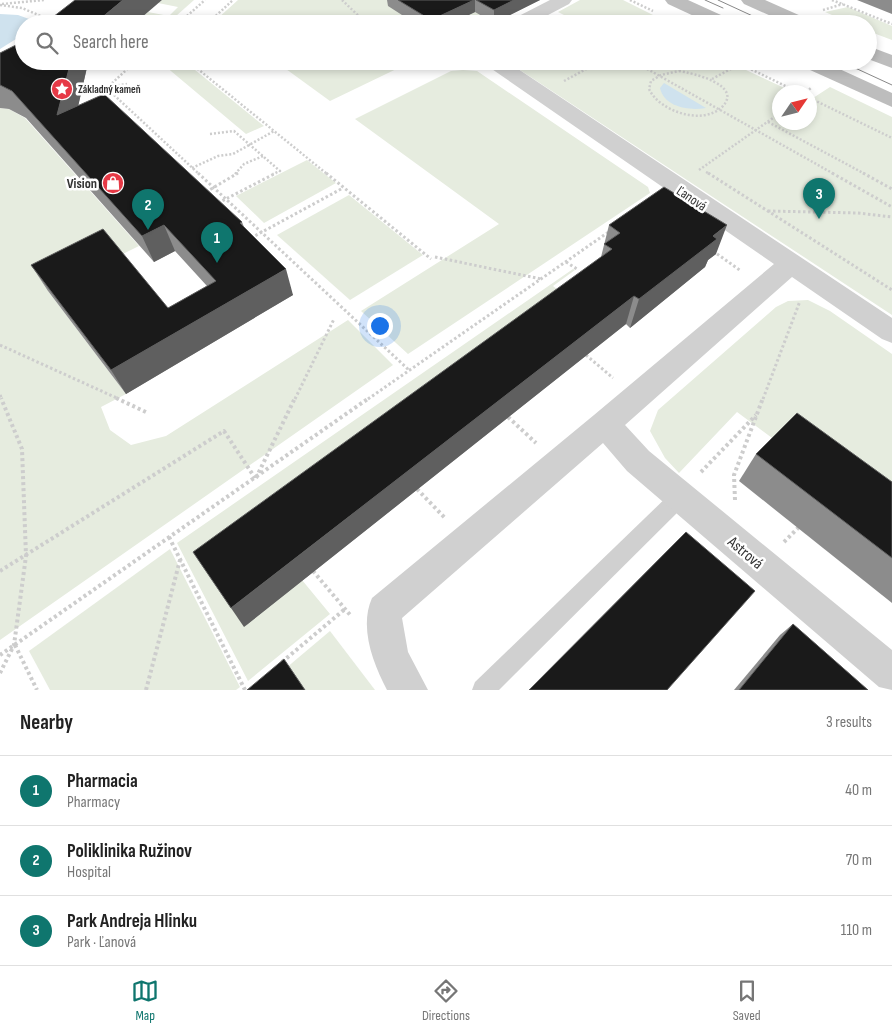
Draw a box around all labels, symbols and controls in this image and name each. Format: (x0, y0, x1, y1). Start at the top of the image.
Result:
search box (15, 15, 877, 70)
icon: search (33, 29, 61, 57)
text: Search here (73, 31, 149, 54)
place icon: Základný kameň (50, 77, 74, 101)
place label: Základný kameň (78, 83, 141, 96)
north arrow (772, 85, 817, 130)
shop icon: Vision (101, 171, 125, 195)
place label: Vision (67, 175, 97, 192)
pin: 3 (803, 178, 835, 219)
street label: Ľanová (673, 182, 710, 215)
pin: 2 (132, 189, 164, 230)
pin: 1 (201, 222, 233, 263)
your location (367, 313, 393, 339)
street label: Astrová (723, 532, 767, 573)
text: Nearby (20, 710, 73, 735)
text: 3 results (826, 713, 872, 732)
text: Pharmacia (67, 770, 138, 793)
text: 1 (33, 781, 39, 800)
text: 40 m (845, 781, 872, 800)
text: Pharmacy (67, 793, 120, 812)
text: Poliklinika Ružinov (67, 840, 192, 863)
text: 2 (32, 851, 40, 870)
text: 70 m (846, 851, 872, 870)
text: Hospital (67, 863, 111, 882)
text: Park Andreja Hlinku (67, 910, 197, 933)
text: 3 (32, 921, 40, 940)
text: 110 m (841, 921, 872, 940)
text: Park · Ľanová (67, 933, 136, 952)
tab: Map (131, 977, 159, 1024)
tab: Directions (422, 977, 470, 1024)
tab: Saved (733, 977, 761, 1024)

